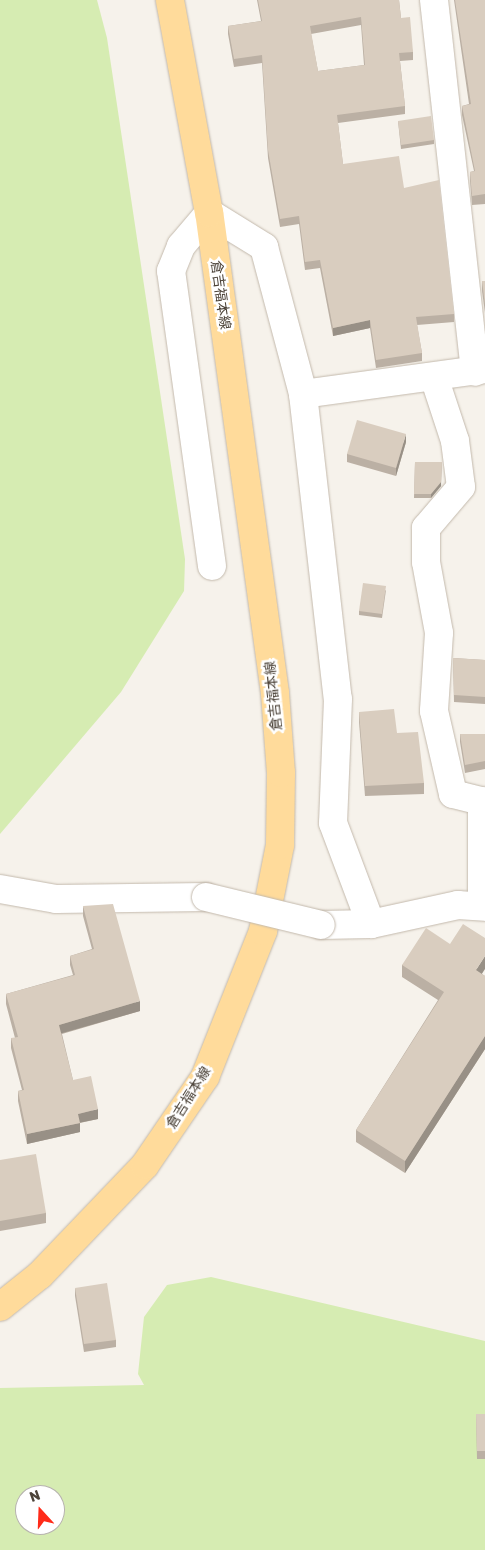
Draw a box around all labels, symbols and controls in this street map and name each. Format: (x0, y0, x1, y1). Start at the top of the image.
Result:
street label: 倉吉福本線 (207, 259, 233, 331)
street label: 倉吉福本線 (262, 660, 286, 732)
street label: 倉吉福本線 (163, 1064, 215, 1132)
north arrow (15, 1485, 65, 1535)
text: N (27, 1487, 43, 1506)

